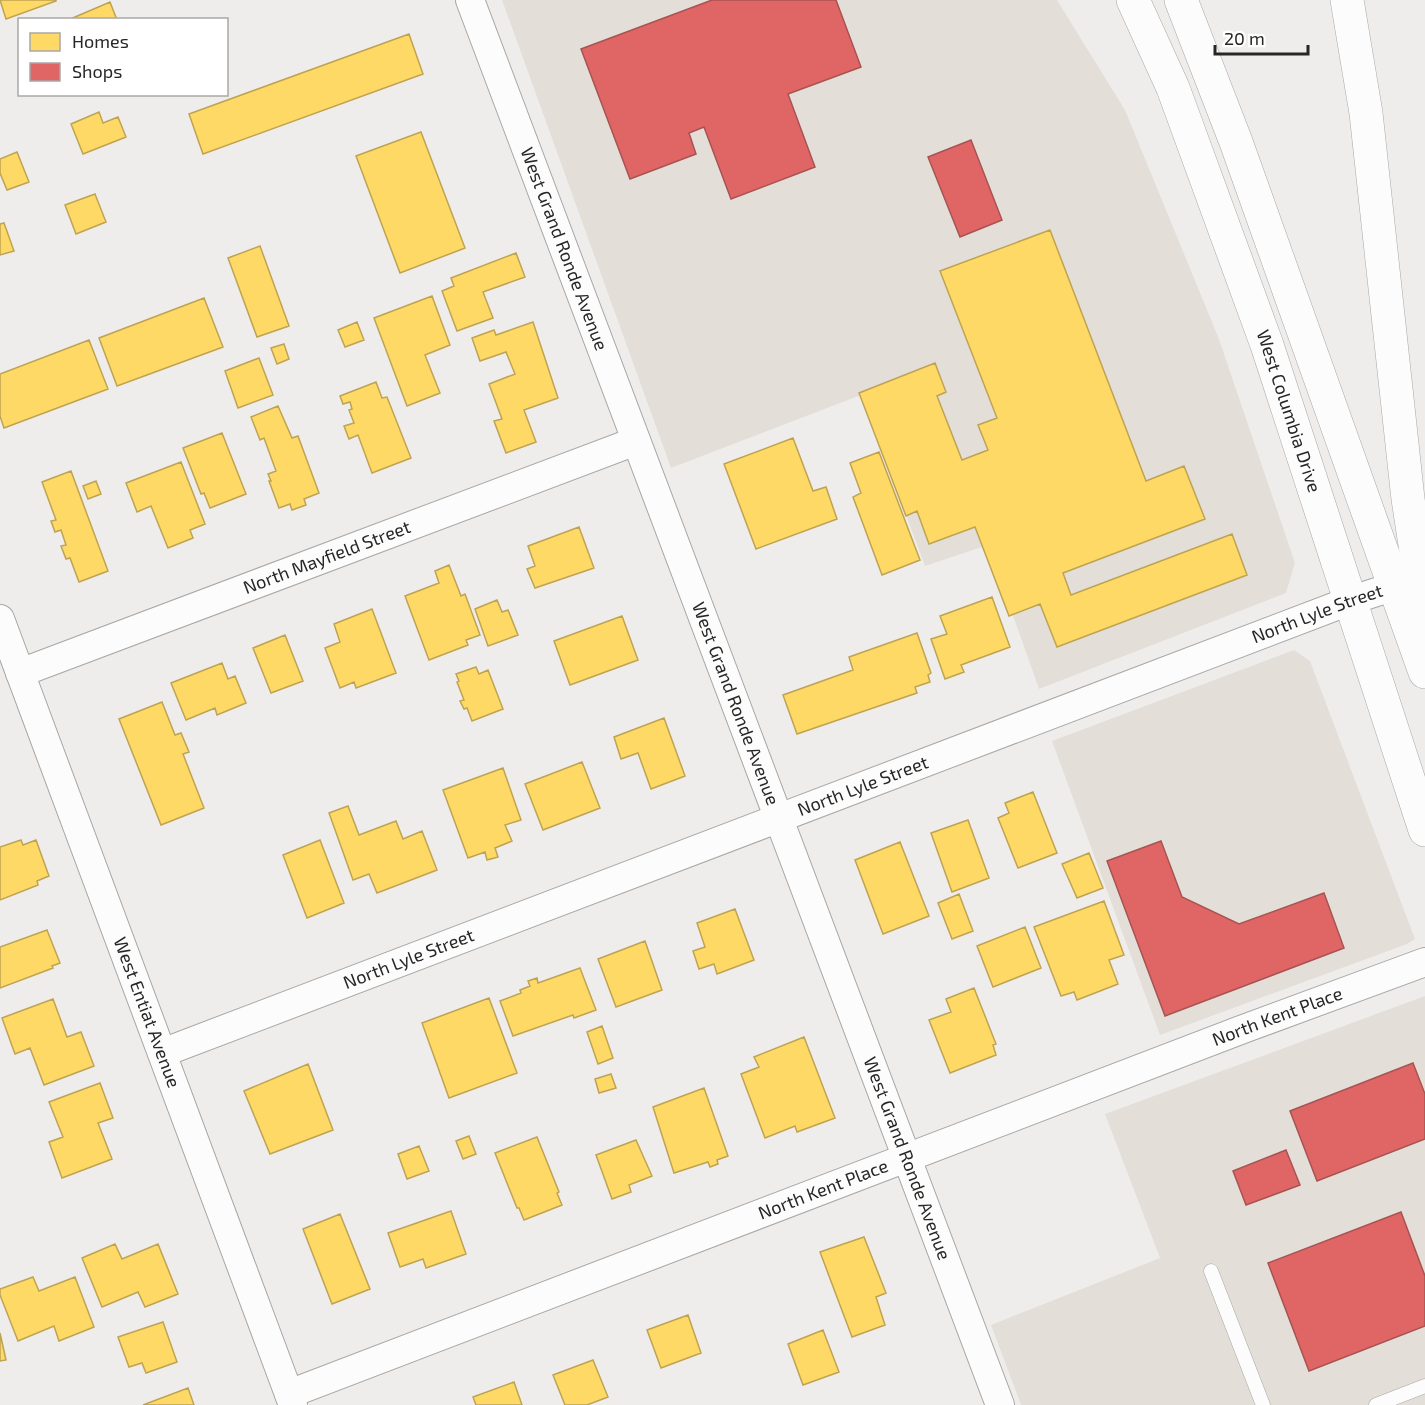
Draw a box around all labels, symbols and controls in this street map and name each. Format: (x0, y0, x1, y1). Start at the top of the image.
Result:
legend (18, 18, 228, 96)
scale bar (1215, 18, 1308, 56)
text: 20 m (1224, 27, 1265, 49)
text: Homes (72, 30, 129, 52)
text: Shops (72, 60, 122, 82)
street label: West Grand Ronde Avenue (517, 144, 613, 353)
street label: West Columbia Drive (1252, 327, 1326, 495)
street label: North Mayfield Street (240, 515, 413, 598)
street label: North Lyle Street (1248, 579, 1385, 647)
street label: West Grand Ronde Avenue (688, 599, 785, 808)
street label: North Lyle Street (794, 750, 931, 820)
street label: North Lyle Street (340, 923, 477, 993)
street label: West Entiat Avenue (110, 934, 186, 1091)
street label: North Kent Place (1209, 981, 1345, 1050)
street label: West Grand Ronde Avenue (860, 1053, 956, 1263)
street label: North Kent Place (755, 1154, 891, 1224)

